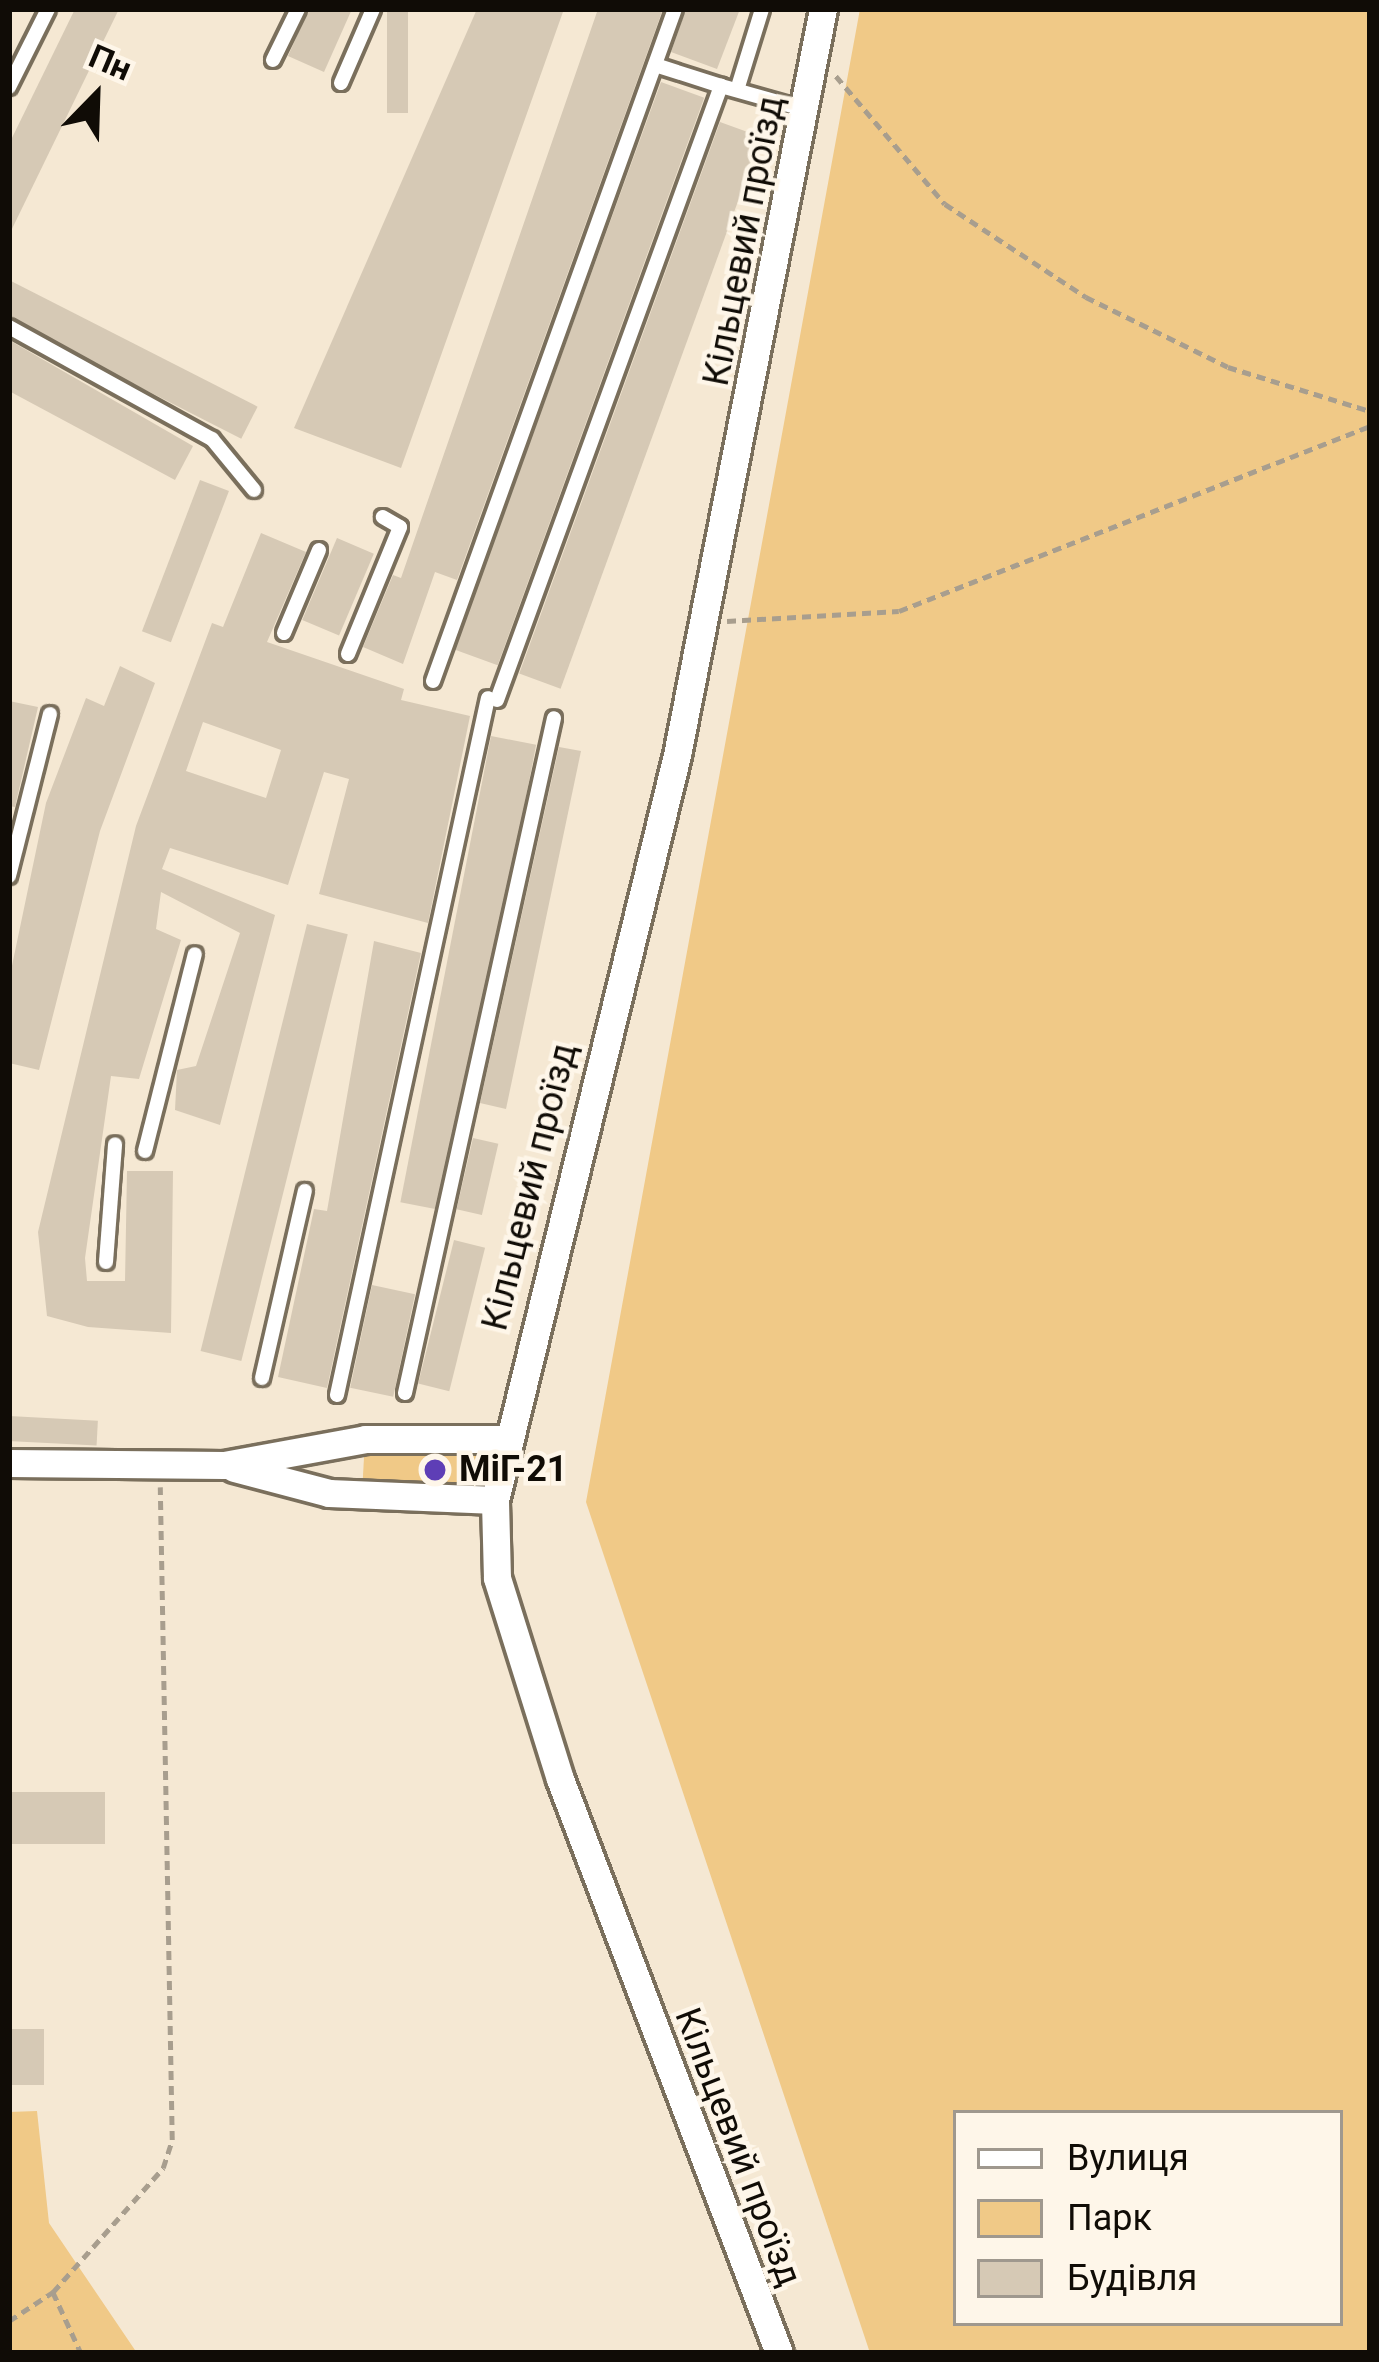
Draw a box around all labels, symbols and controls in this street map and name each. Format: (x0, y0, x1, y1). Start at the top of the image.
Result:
north arrow (36, 36, 156, 156)
text: Пн (83, 36, 137, 89)
street label: Кільцевий проїзд (695, 92, 793, 390)
street label: Кільцевий проїзд (473, 1039, 587, 1335)
place label: МіГ-21 (459, 1448, 568, 1492)
marker: МіГ-21 (422, 1457, 448, 1483)
street label: Кільцевий проїзд (665, 2002, 811, 2292)
legend (953, 2110, 1343, 2326)
text: Вулиця (1067, 2137, 1189, 2179)
text: Парк (1067, 2197, 1152, 2239)
text: Будівля (1067, 2257, 1197, 2299)

